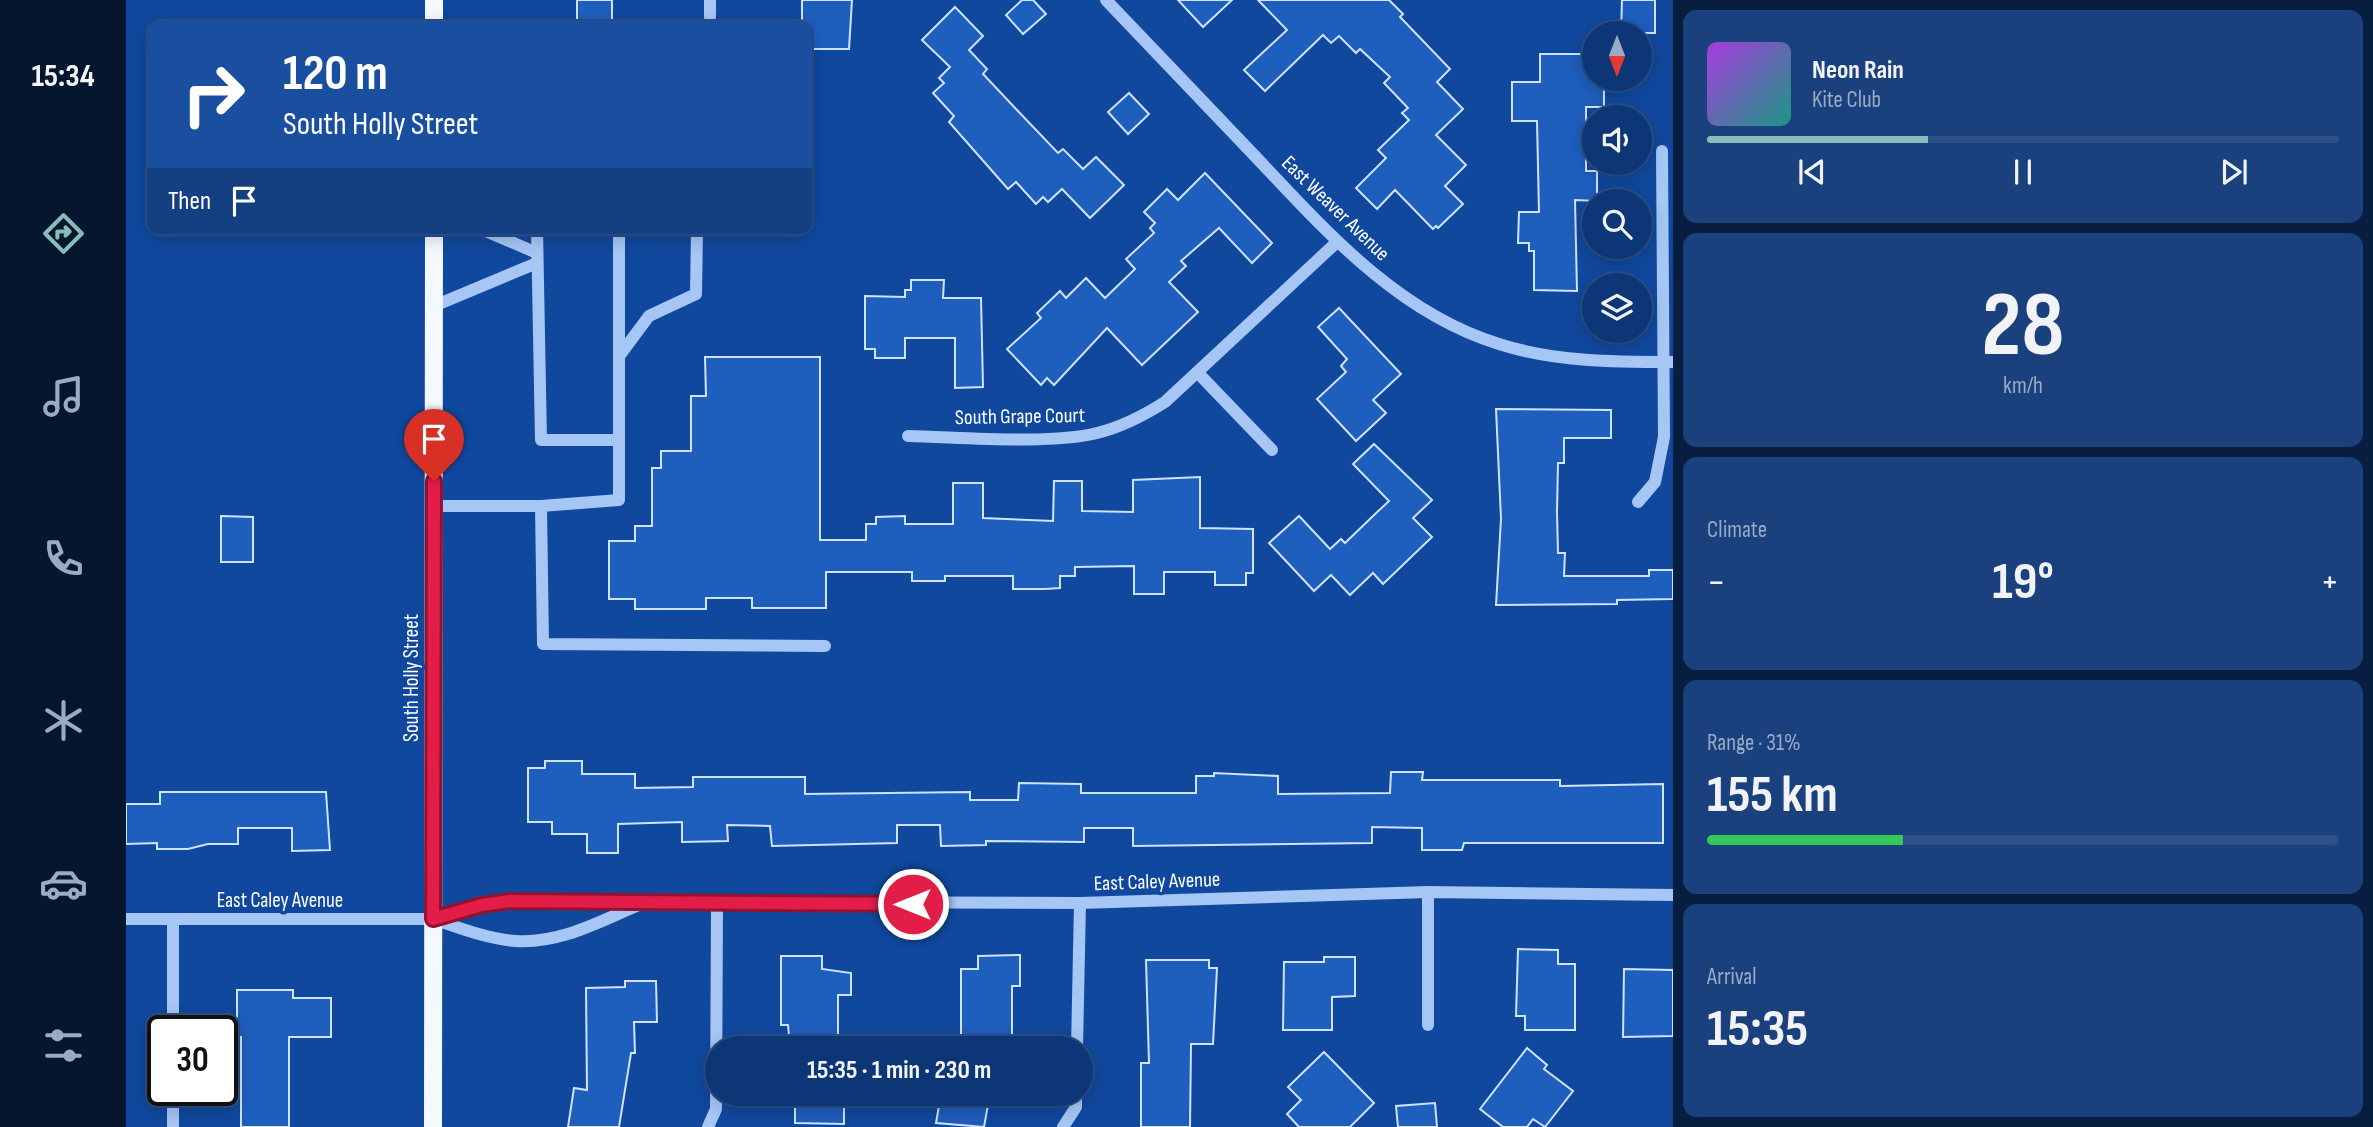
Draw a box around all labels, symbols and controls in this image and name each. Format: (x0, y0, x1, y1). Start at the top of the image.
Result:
north arrow (1582, 21, 1652, 91)
map controls (1582, 21, 1652, 343)
text: 120 m (283, 45, 388, 104)
icon: right (168, 49, 259, 140)
text: Neon Rain (1812, 55, 1904, 86)
text: 15:34 (31, 57, 95, 96)
text: Kite Club (1812, 86, 1881, 114)
text: South Holly Street (283, 105, 478, 144)
button: sound (1582, 105, 1652, 175)
street label: East Weaver Avenue (1276, 151, 1395, 266)
icon: previous (1793, 153, 1831, 191)
icon: pause (2004, 153, 2042, 191)
icon: next (2215, 153, 2253, 191)
icon: arrive (225, 182, 263, 220)
text: Then (168, 186, 211, 217)
button: search (1582, 189, 1652, 259)
icon: directions (39, 209, 88, 258)
text: 28 (1982, 272, 2064, 381)
button: layers (1582, 273, 1652, 343)
icon: music (39, 372, 88, 421)
text: km/h (2003, 372, 2043, 400)
street label: South Grape Court (955, 403, 1085, 430)
pin (404, 409, 464, 481)
icon: arrive (415, 420, 453, 458)
text: Climate (1707, 516, 1767, 544)
icon: phone (39, 534, 88, 583)
text: 19° (1992, 551, 2054, 614)
text: − (1707, 560, 1726, 605)
text: + (2320, 560, 2339, 605)
street label: South Holly Street (399, 614, 424, 742)
icon: climate (39, 696, 88, 745)
text: Range · 31% (1707, 729, 1801, 757)
text: 155 km (1707, 764, 1838, 827)
icon: car (39, 859, 88, 908)
position arrow (876, 867, 950, 941)
street label: East Caley Avenue (1093, 867, 1221, 896)
street label: East Caley Avenue (217, 888, 343, 913)
text: Arrival (1707, 963, 1756, 991)
text: 15:35 (1707, 998, 1808, 1061)
speed limit sign: 30 (147, 1015, 238, 1106)
icon: filters (39, 1021, 88, 1070)
text: 15:35 · 1 min · 230 m (807, 1055, 991, 1086)

